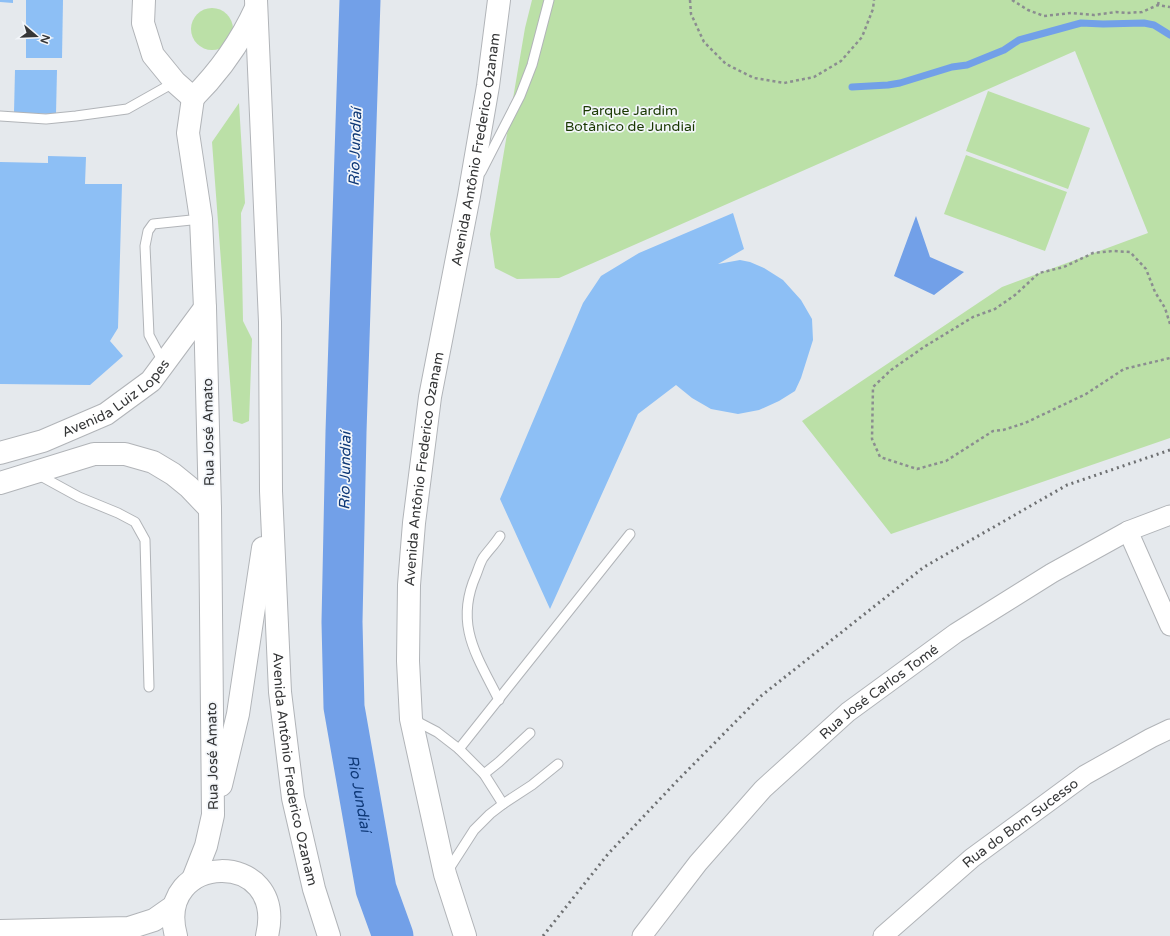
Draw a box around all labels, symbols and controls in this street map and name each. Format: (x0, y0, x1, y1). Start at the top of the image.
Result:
north arrow (16, 16, 56, 56)
street label: Avenida Antônio Frederico Ozanam (448, 32, 504, 267)
text: N (37, 33, 53, 45)
park label: Parque Jardim Botânico de Jundiaí (565, 102, 696, 135)
water label: Rio Jundiaí (345, 104, 365, 186)
street label: Avenida Antônio Frederico Ozanam (401, 350, 448, 587)
street label: Avenida Luiz Lopes (59, 356, 173, 441)
street label: Rua José Amato (199, 378, 218, 486)
water label: Rio Jundiaí (335, 429, 355, 510)
street label: Rua José Carlos Tomé (816, 641, 942, 743)
street label: Avenida Antônio Frederico Ozanam (269, 652, 321, 888)
street label: Rua José Amato (203, 702, 222, 810)
water label: Rio Jundiaí (344, 753, 375, 837)
street label: Rua do Bom Sucesso (959, 775, 1082, 872)

